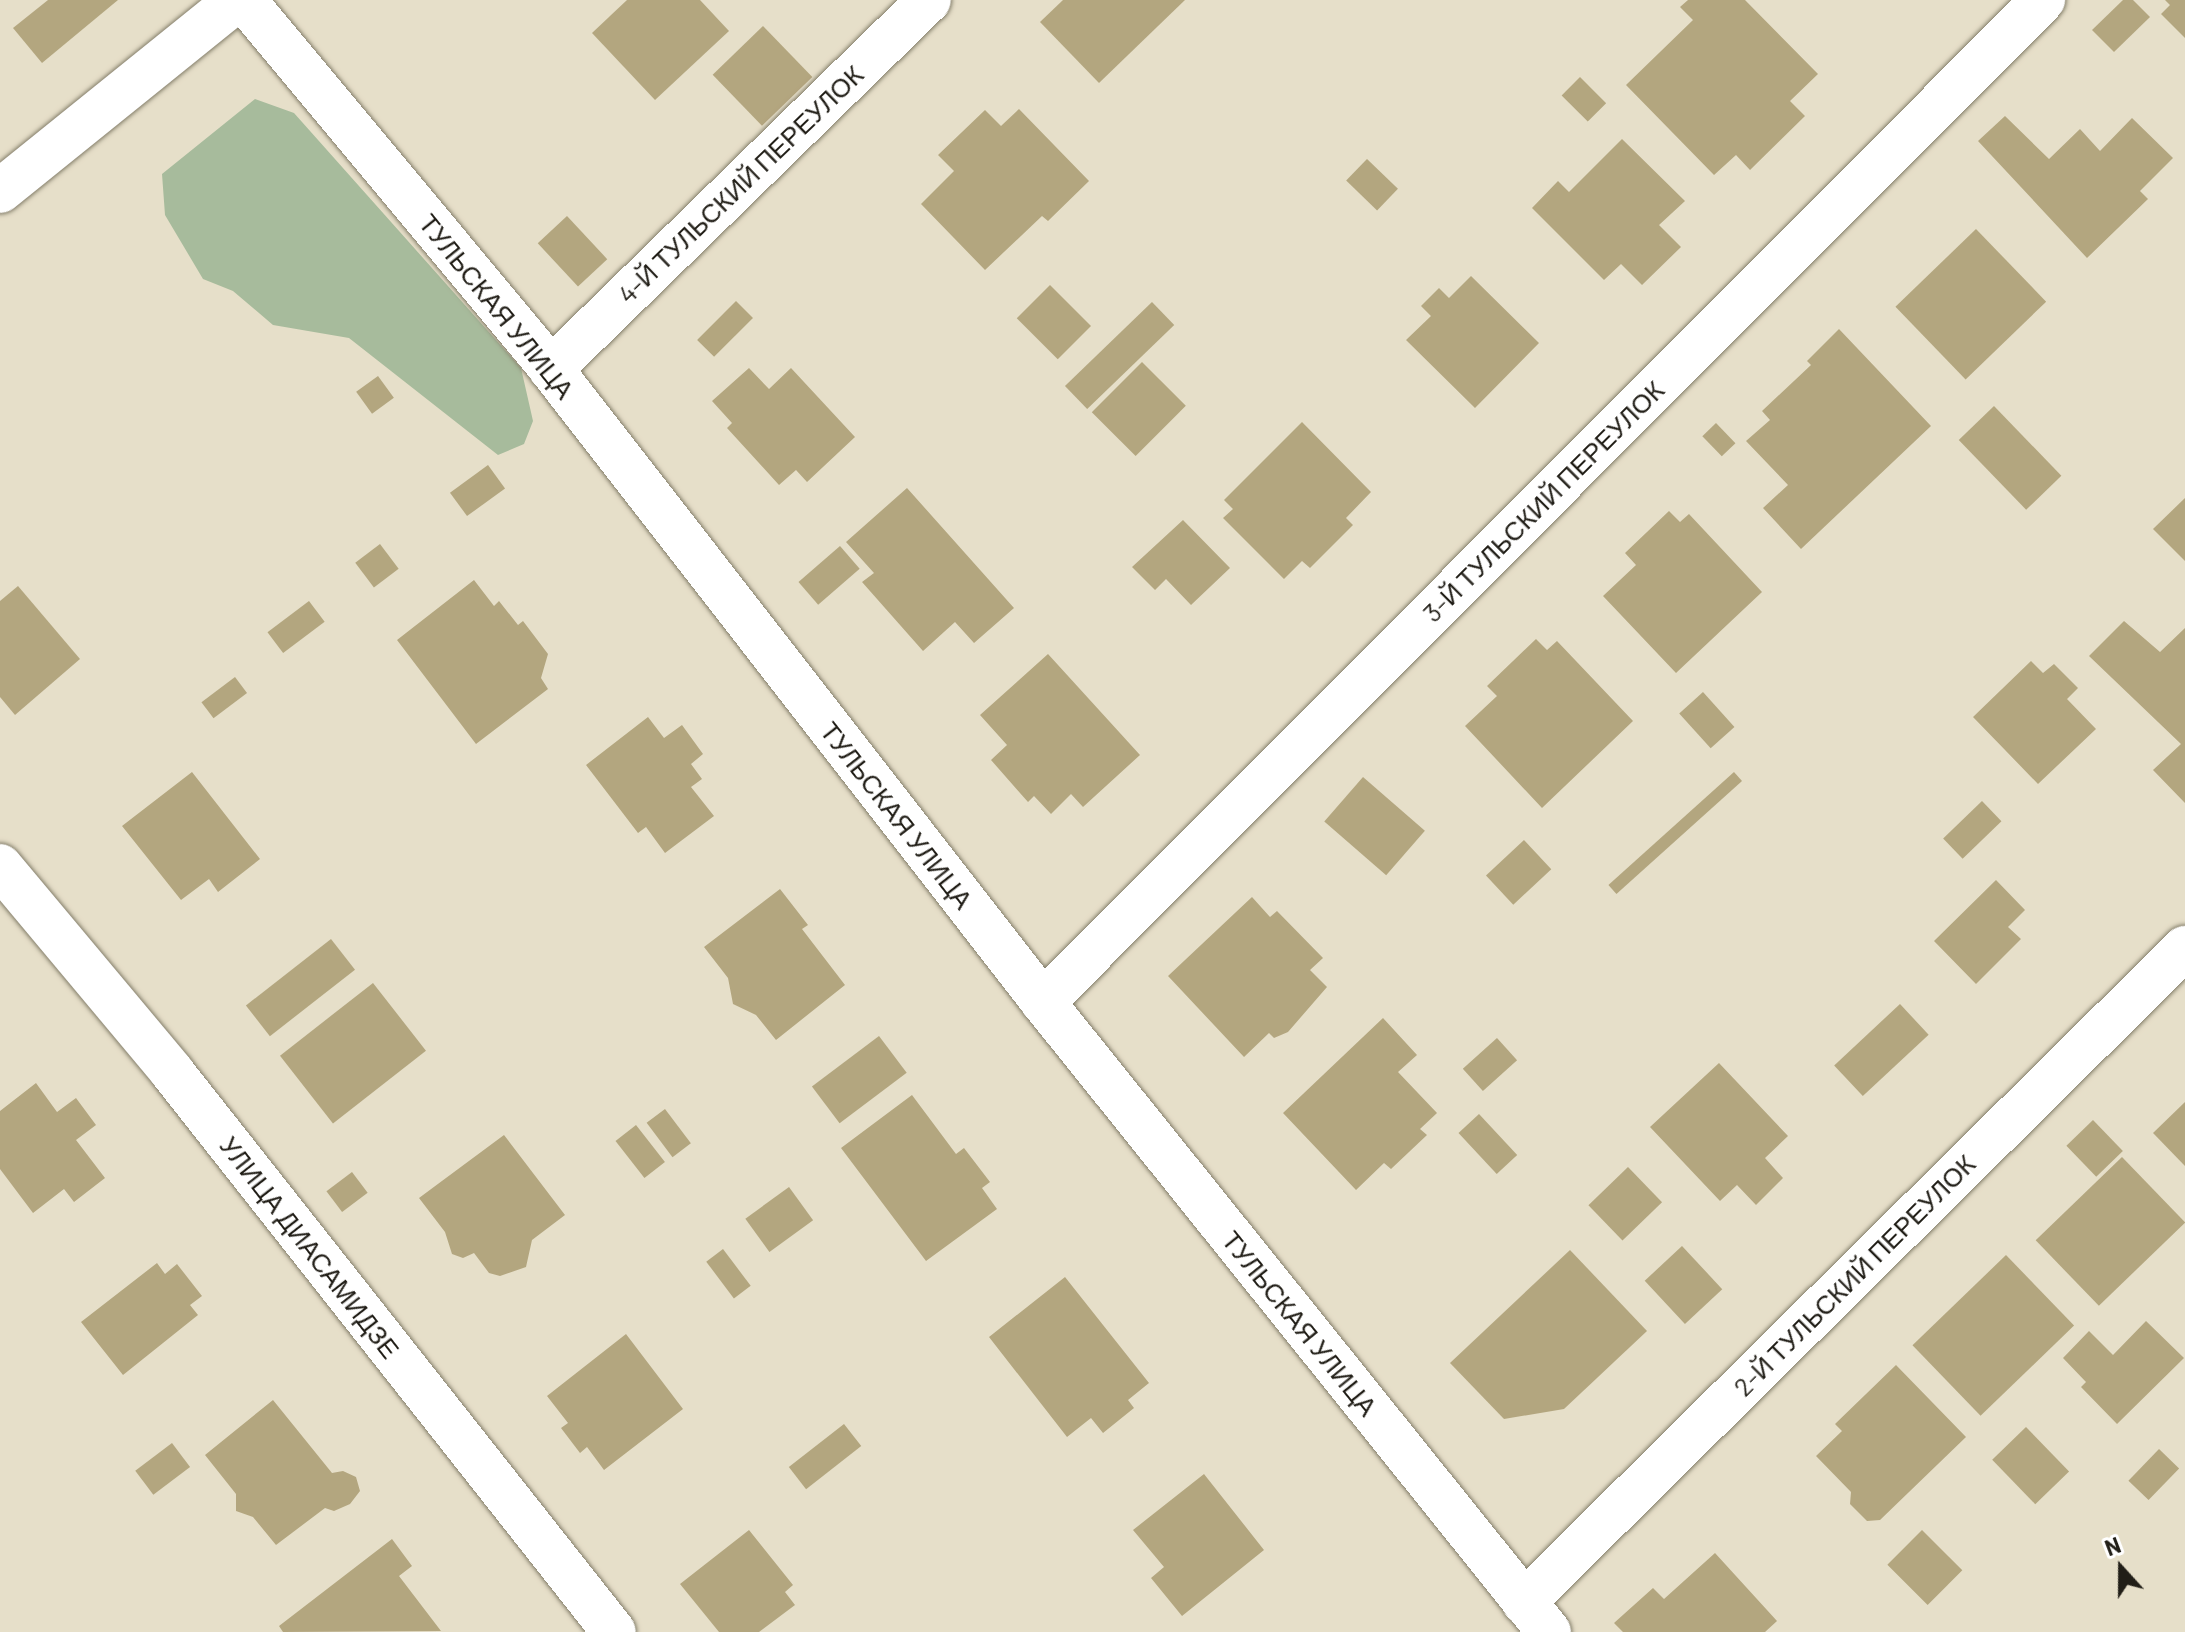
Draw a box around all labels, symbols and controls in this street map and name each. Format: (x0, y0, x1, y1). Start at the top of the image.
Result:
street label: 4-Й ТУЛЬСКИЙ ПЕРЕУЛОК (611, 59, 869, 309)
street label: ТУЛЬСКАЯ УЛИЦА (413, 207, 581, 405)
street label: 3-Й ТУЛЬСКИЙ ПЕРЕУЛОК (1416, 374, 1670, 628)
street label: ТУЛЬСКАЯ УЛИЦА (814, 715, 980, 915)
street label: УЛИЦА ДИАСАМИДЗЕ (214, 1130, 406, 1364)
street label: 2-Й ТУЛЬСКИЙ ПЕРЕУЛОК (1727, 1148, 1981, 1402)
street label: ТУЛЬСКАЯ УЛИЦА (1216, 1224, 1384, 1422)
north arrow (2081, 1528, 2161, 1608)
text: N (2101, 1531, 2124, 1560)

